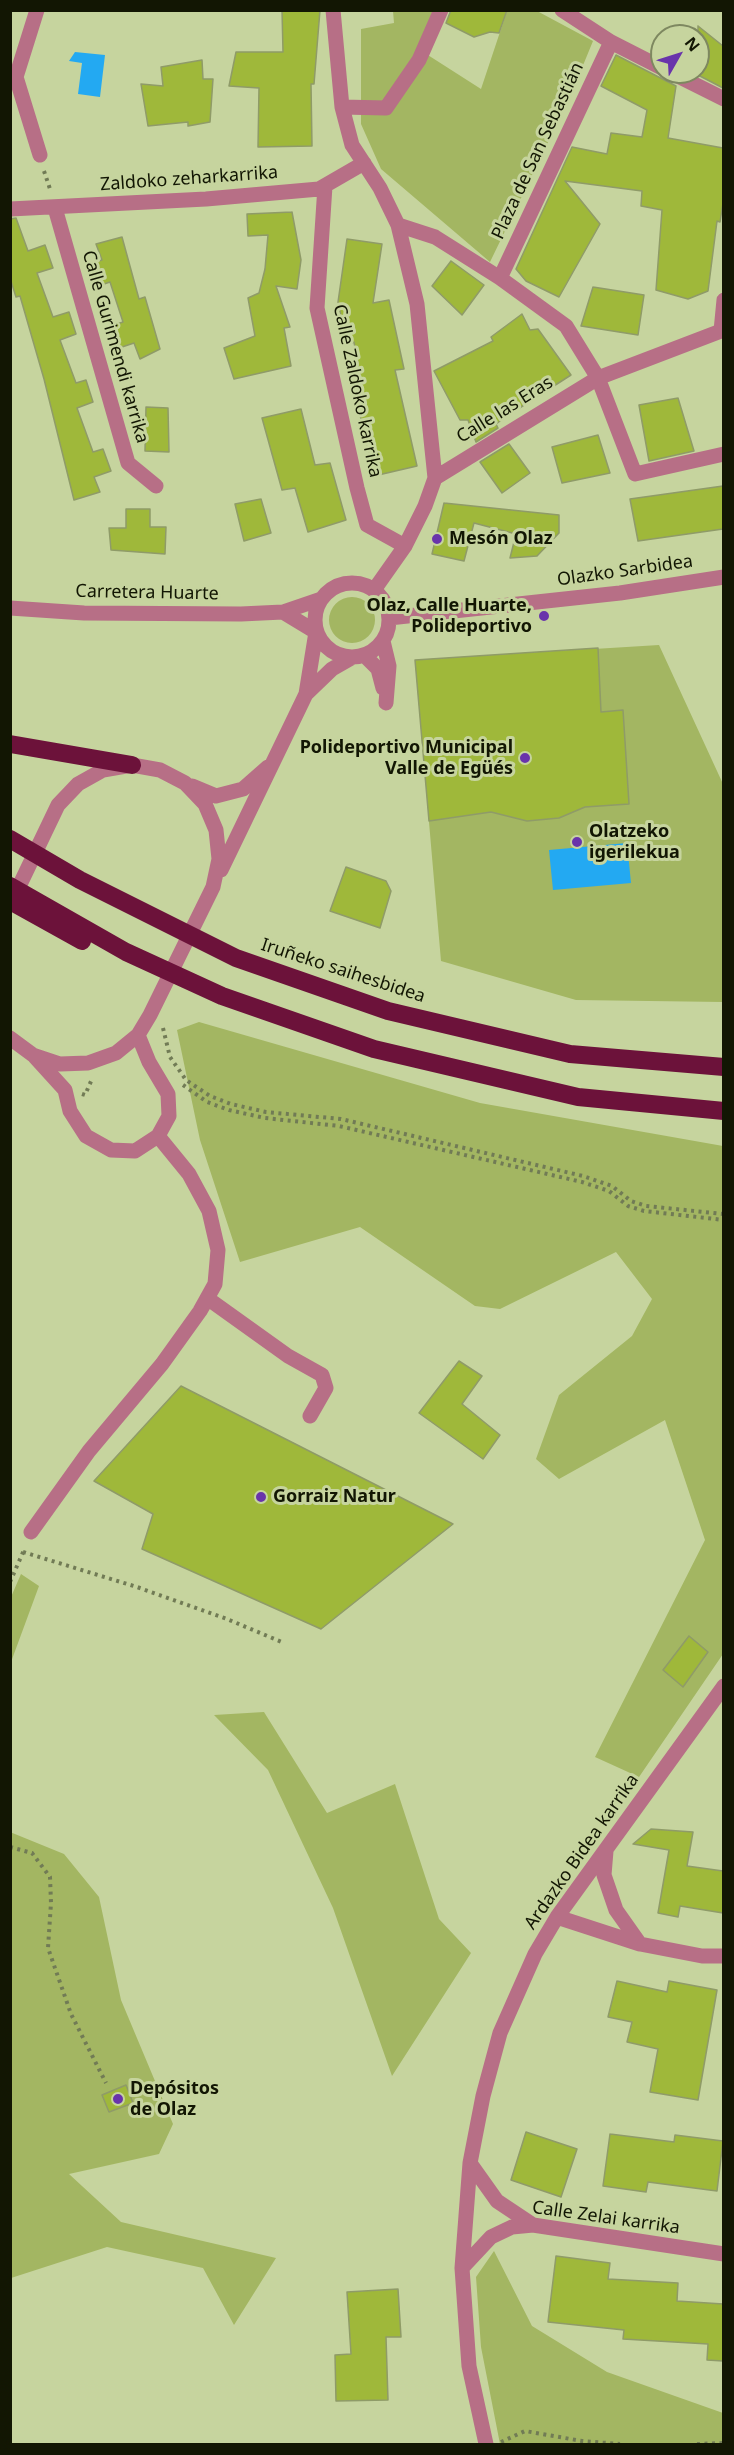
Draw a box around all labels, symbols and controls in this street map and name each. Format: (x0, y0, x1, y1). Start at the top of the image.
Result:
north arrow (650, 24, 710, 84)
text: N (680, 32, 705, 56)
street label: Plaza de San Sebastián (487, 59, 589, 243)
street label: Zaldoko zeharkarrika (99, 162, 279, 196)
street label: Calle Gurimendi karrika (77, 248, 153, 446)
street label: Calle Zaldoko karrika (328, 302, 386, 480)
street label: Calle las Eras (453, 372, 557, 448)
place label: Mesón Olaz (449, 528, 553, 550)
marker: Mesón Olaz (430, 532, 444, 546)
street label: Olazko Sarbidea (556, 551, 694, 591)
street label: Carretera Huarte (75, 581, 219, 605)
place label: Olaz, Calle Huarte, Polideportivo (366, 595, 532, 638)
marker: Olaz, Calle Huarte, Polideportivo (537, 609, 551, 623)
place label: Polideportivo Municipal Valle de Egüés (300, 737, 513, 780)
marker: Polideportivo Municipal Valle de Egüés (518, 751, 532, 765)
place label: Olatzeko igerilekua (589, 821, 680, 864)
marker: Olatzeko igerilekua (570, 835, 584, 849)
street label: Iruñeko saihesbidea (258, 934, 428, 1008)
place label: Gorraiz Natur (273, 1486, 396, 1508)
marker: Gorraiz Natur (254, 1490, 268, 1504)
street label: Ardazko Bidea karrika (520, 1770, 644, 1934)
place label: Depósitos de Olaz (130, 2078, 219, 2120)
marker: Depósitos de Olaz (111, 2092, 125, 2106)
street label: Calle Zelai karrika (531, 2197, 681, 2239)

